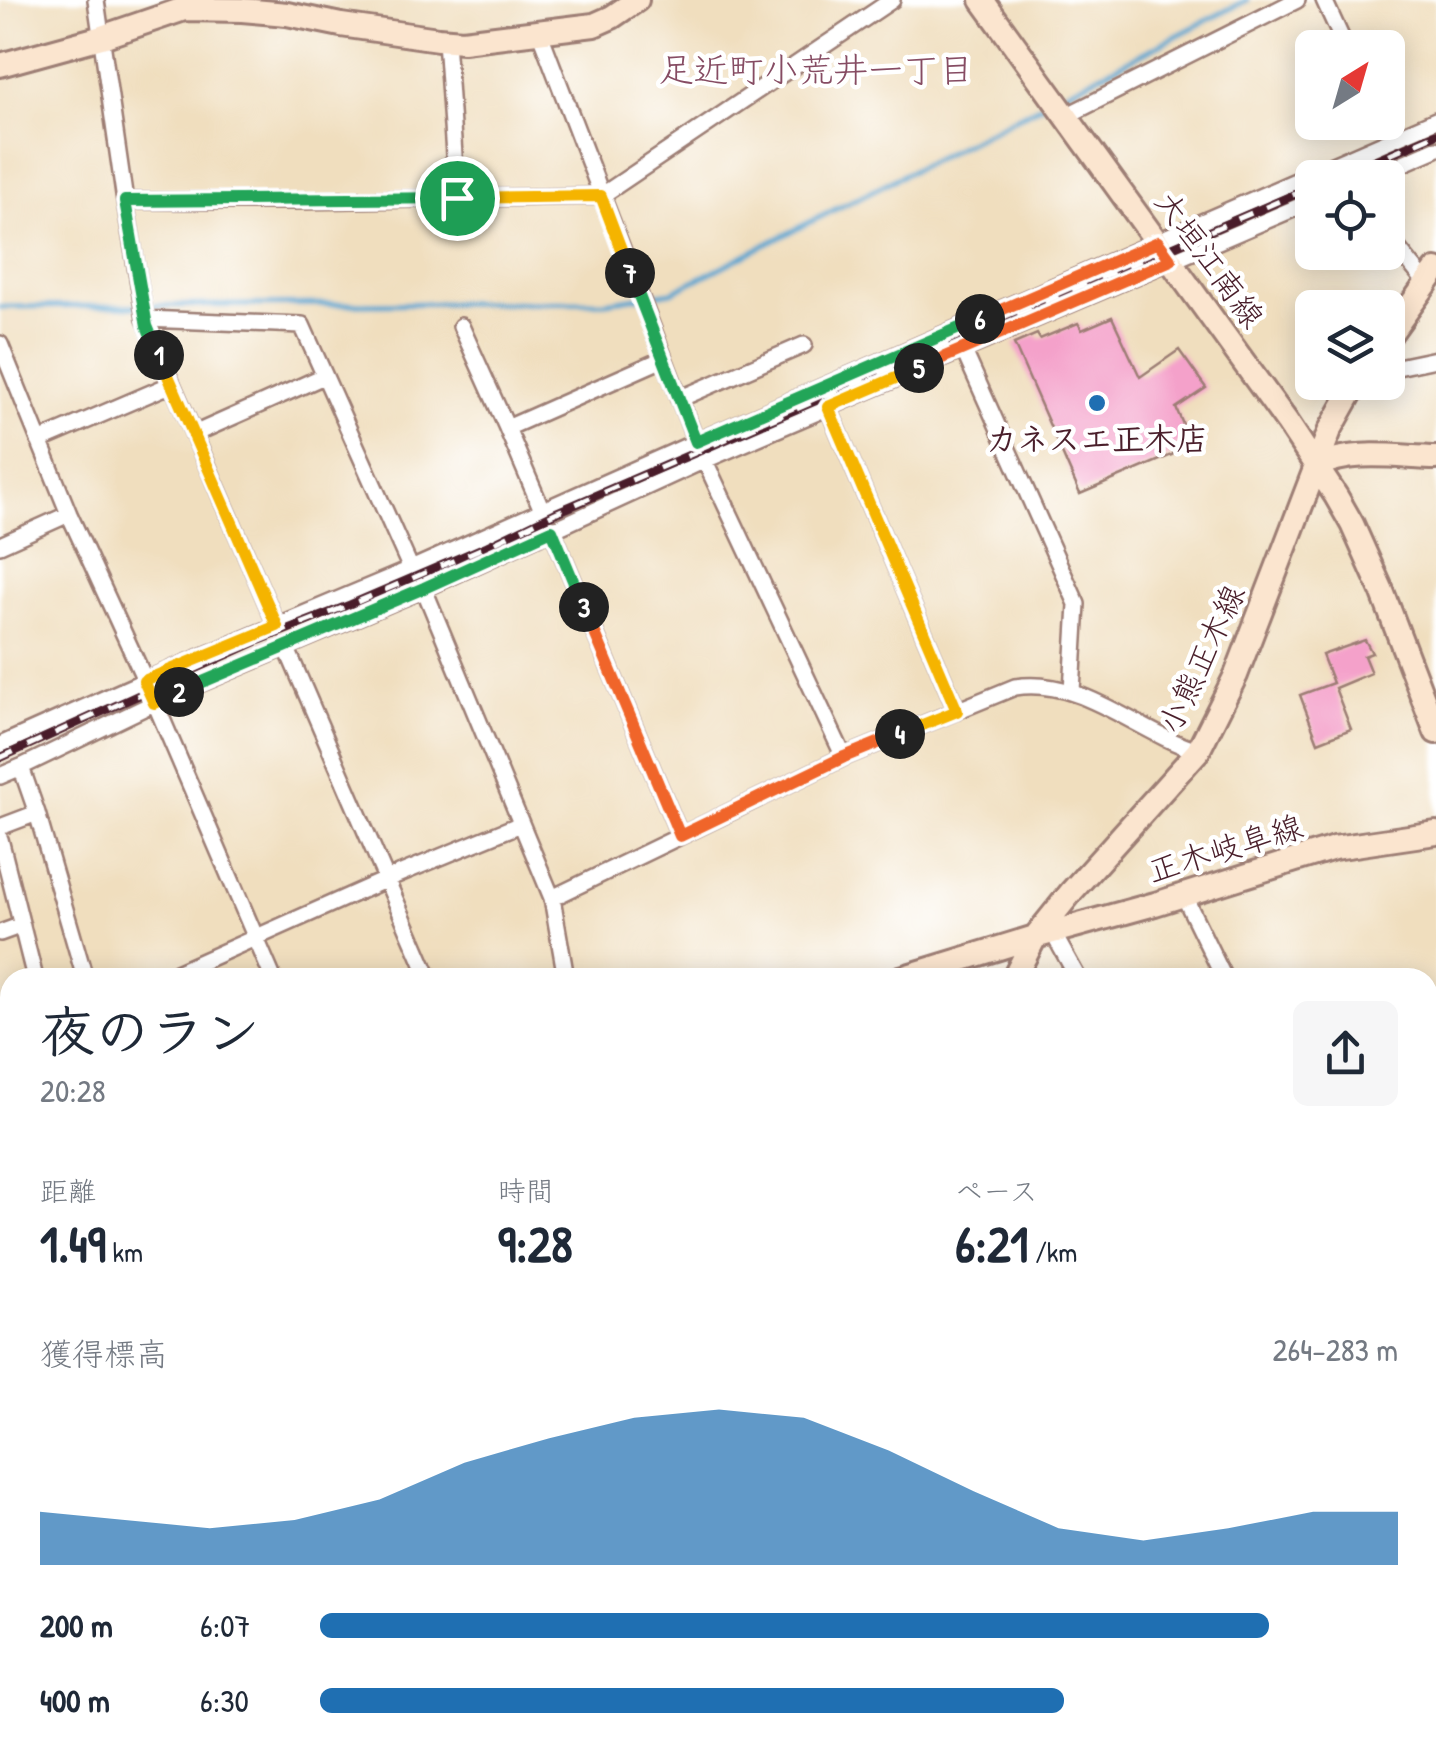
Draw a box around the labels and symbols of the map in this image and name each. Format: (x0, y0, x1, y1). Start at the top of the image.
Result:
north arrow (1295, 30, 1405, 140)
district label: 足近町小荒井一丁目 (658, 46, 974, 93)
pin (415, 156, 500, 241)
street label: 大垣江南線 (1146, 182, 1274, 336)
pin: 7 (605, 248, 655, 298)
pin: 6 (955, 294, 1005, 344)
pin: 1 (134, 330, 184, 380)
pin: 5 (894, 343, 944, 393)
marker: カネスエ正木店 (1086, 392, 1108, 414)
place label: カネスエ正木店 (986, 417, 1208, 460)
street label: 小熊正木線 (1148, 577, 1254, 741)
pin: 3 (559, 582, 609, 632)
pin: 2 (154, 667, 204, 717)
pin: 4 (875, 709, 925, 759)
street label: 正木岐阜線 (1142, 804, 1308, 892)

